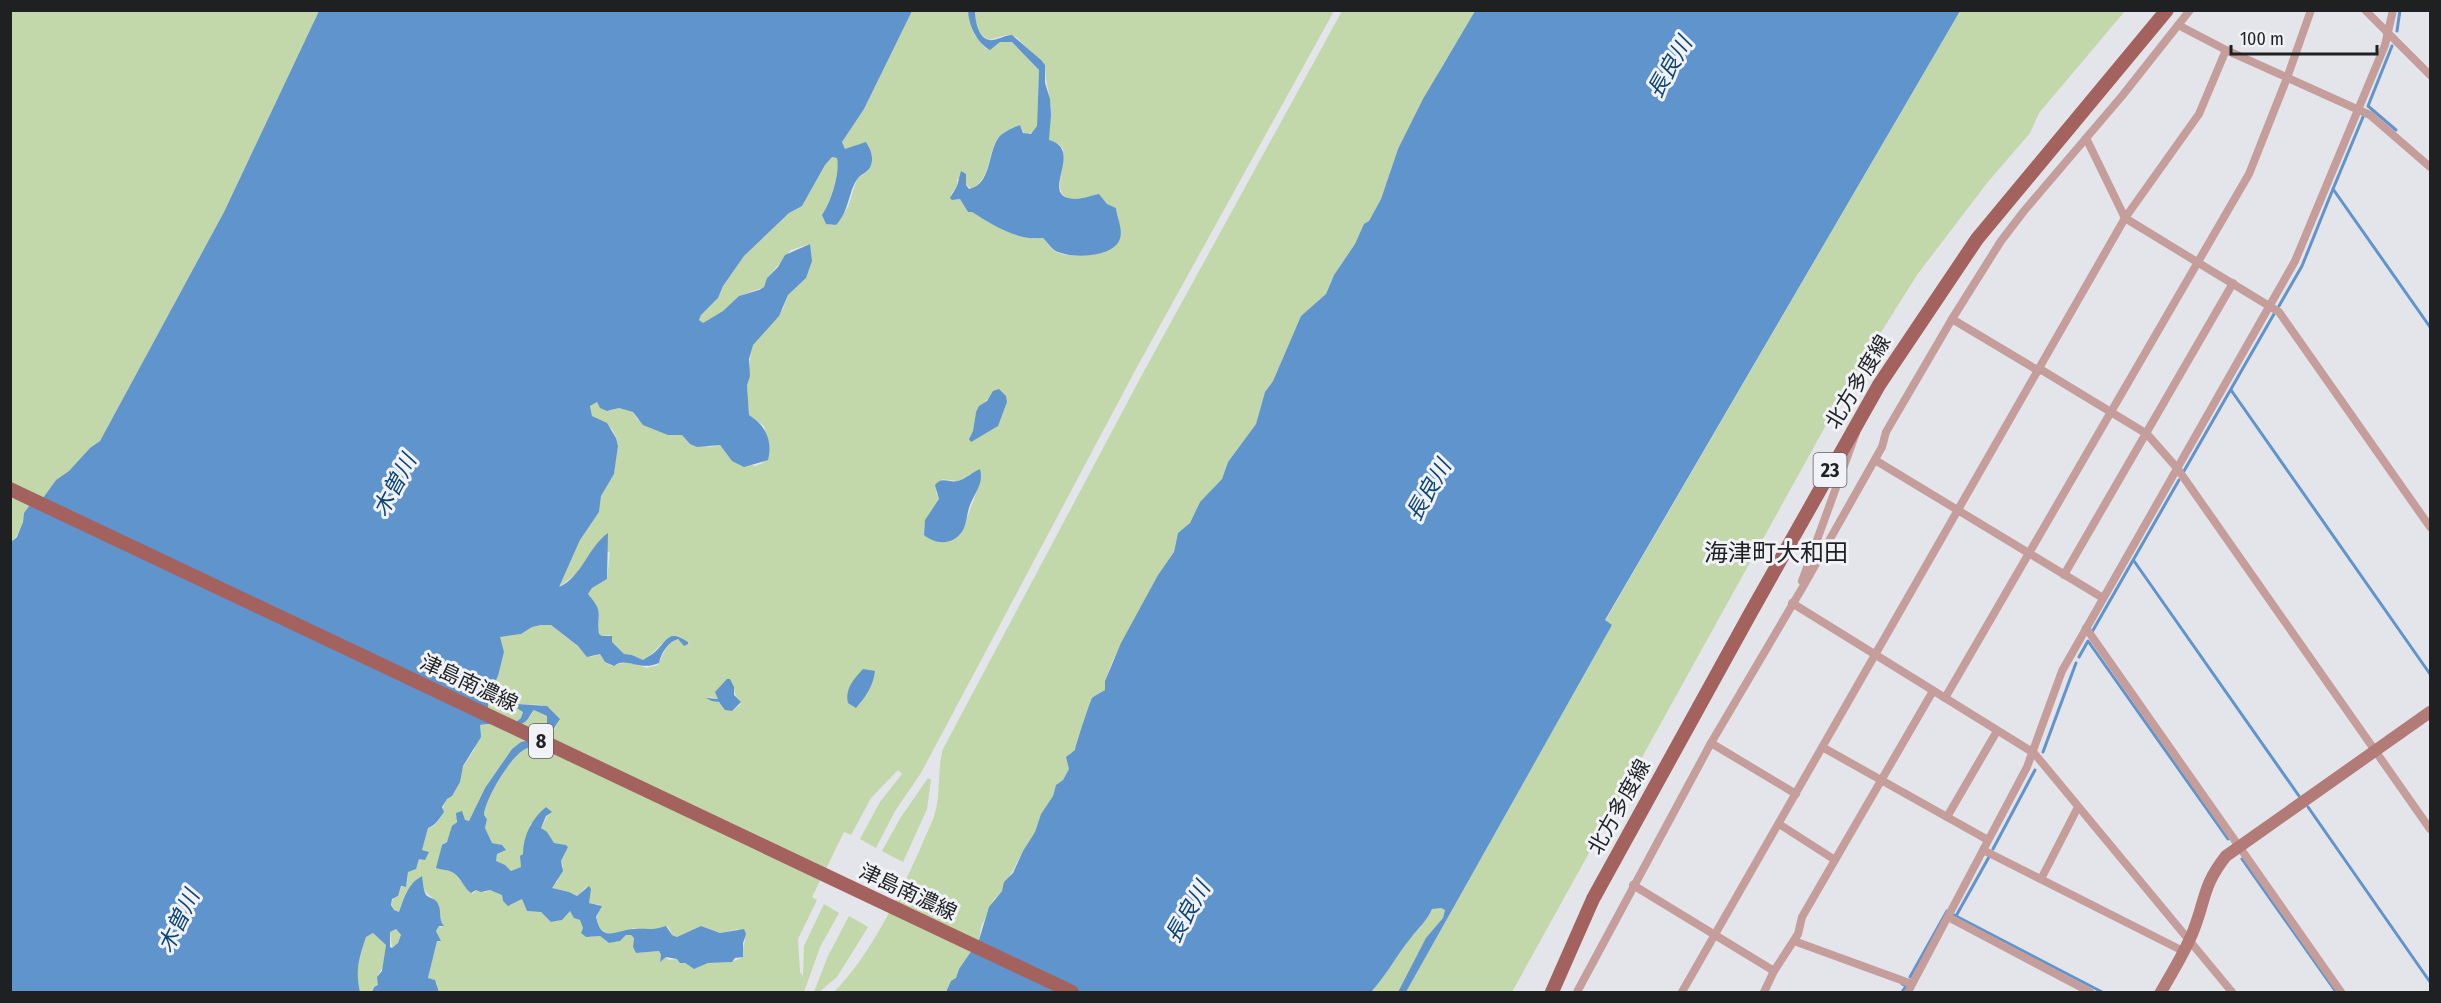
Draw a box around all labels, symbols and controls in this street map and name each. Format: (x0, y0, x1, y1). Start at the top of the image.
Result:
scale bar (2231, 18, 2376, 56)
text: 100 m (2240, 28, 2284, 50)
water label: 長良川 (1641, 30, 1699, 103)
street label: 北方多度線 (1820, 330, 1896, 434)
water label: 木曽川 (367, 448, 423, 521)
water label: 長良川 (1400, 453, 1458, 526)
road number: 23 (1814, 453, 1846, 487)
district label: 海津町大和田 (1704, 539, 1848, 567)
street label: 津島南濃線 (416, 649, 522, 717)
road number: 8 (529, 724, 553, 758)
street label: 北方多度線 (1582, 755, 1656, 859)
street label: 津島南濃線 (855, 858, 961, 926)
water label: 長良川 (1159, 875, 1217, 948)
water label: 木曽川 (152, 884, 206, 957)

